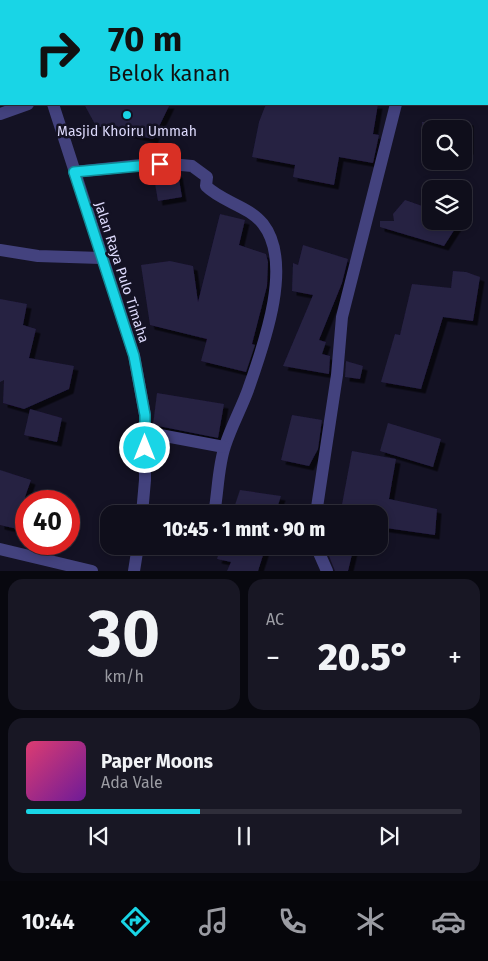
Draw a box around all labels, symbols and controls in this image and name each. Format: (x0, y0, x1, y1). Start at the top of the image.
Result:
text: 70 m (108, 18, 182, 60)
icon: right (25, 20, 90, 85)
text: Belok kanan (108, 60, 230, 87)
marker: Masjid Khoiru Ummah (121, 109, 133, 121)
map controls (422, 120, 472, 230)
button: search (422, 120, 472, 170)
place label: Masjid Khoiru Ummah (57, 123, 197, 140)
pin (139, 143, 181, 185)
icon: arrive (146, 150, 174, 178)
button: layers (422, 180, 472, 230)
street label: Jalan Raya Pulo Timaha (91, 199, 152, 345)
position arrow (118, 421, 170, 473)
speed limit sign: 40 (15, 490, 80, 555)
text: 10:45 · 1 mnt · 90 m (163, 518, 325, 541)
text: 30 (88, 595, 160, 673)
text: AC (266, 610, 284, 629)
text: 20.5° (318, 634, 410, 680)
text: − (266, 641, 280, 674)
text: + (448, 641, 462, 674)
text: km/h (104, 667, 144, 686)
text: Paper Moons (101, 750, 213, 773)
text: Ada Vale (101, 773, 163, 792)
icon: previous (85, 822, 113, 850)
icon: pause (230, 822, 258, 850)
icon: next (375, 822, 403, 850)
icon: directions (118, 904, 153, 939)
icon: music (196, 904, 231, 939)
icon: phone (275, 904, 310, 939)
icon: climate (353, 904, 388, 939)
icon: car (431, 904, 466, 939)
text: 10:44 (22, 908, 75, 935)

